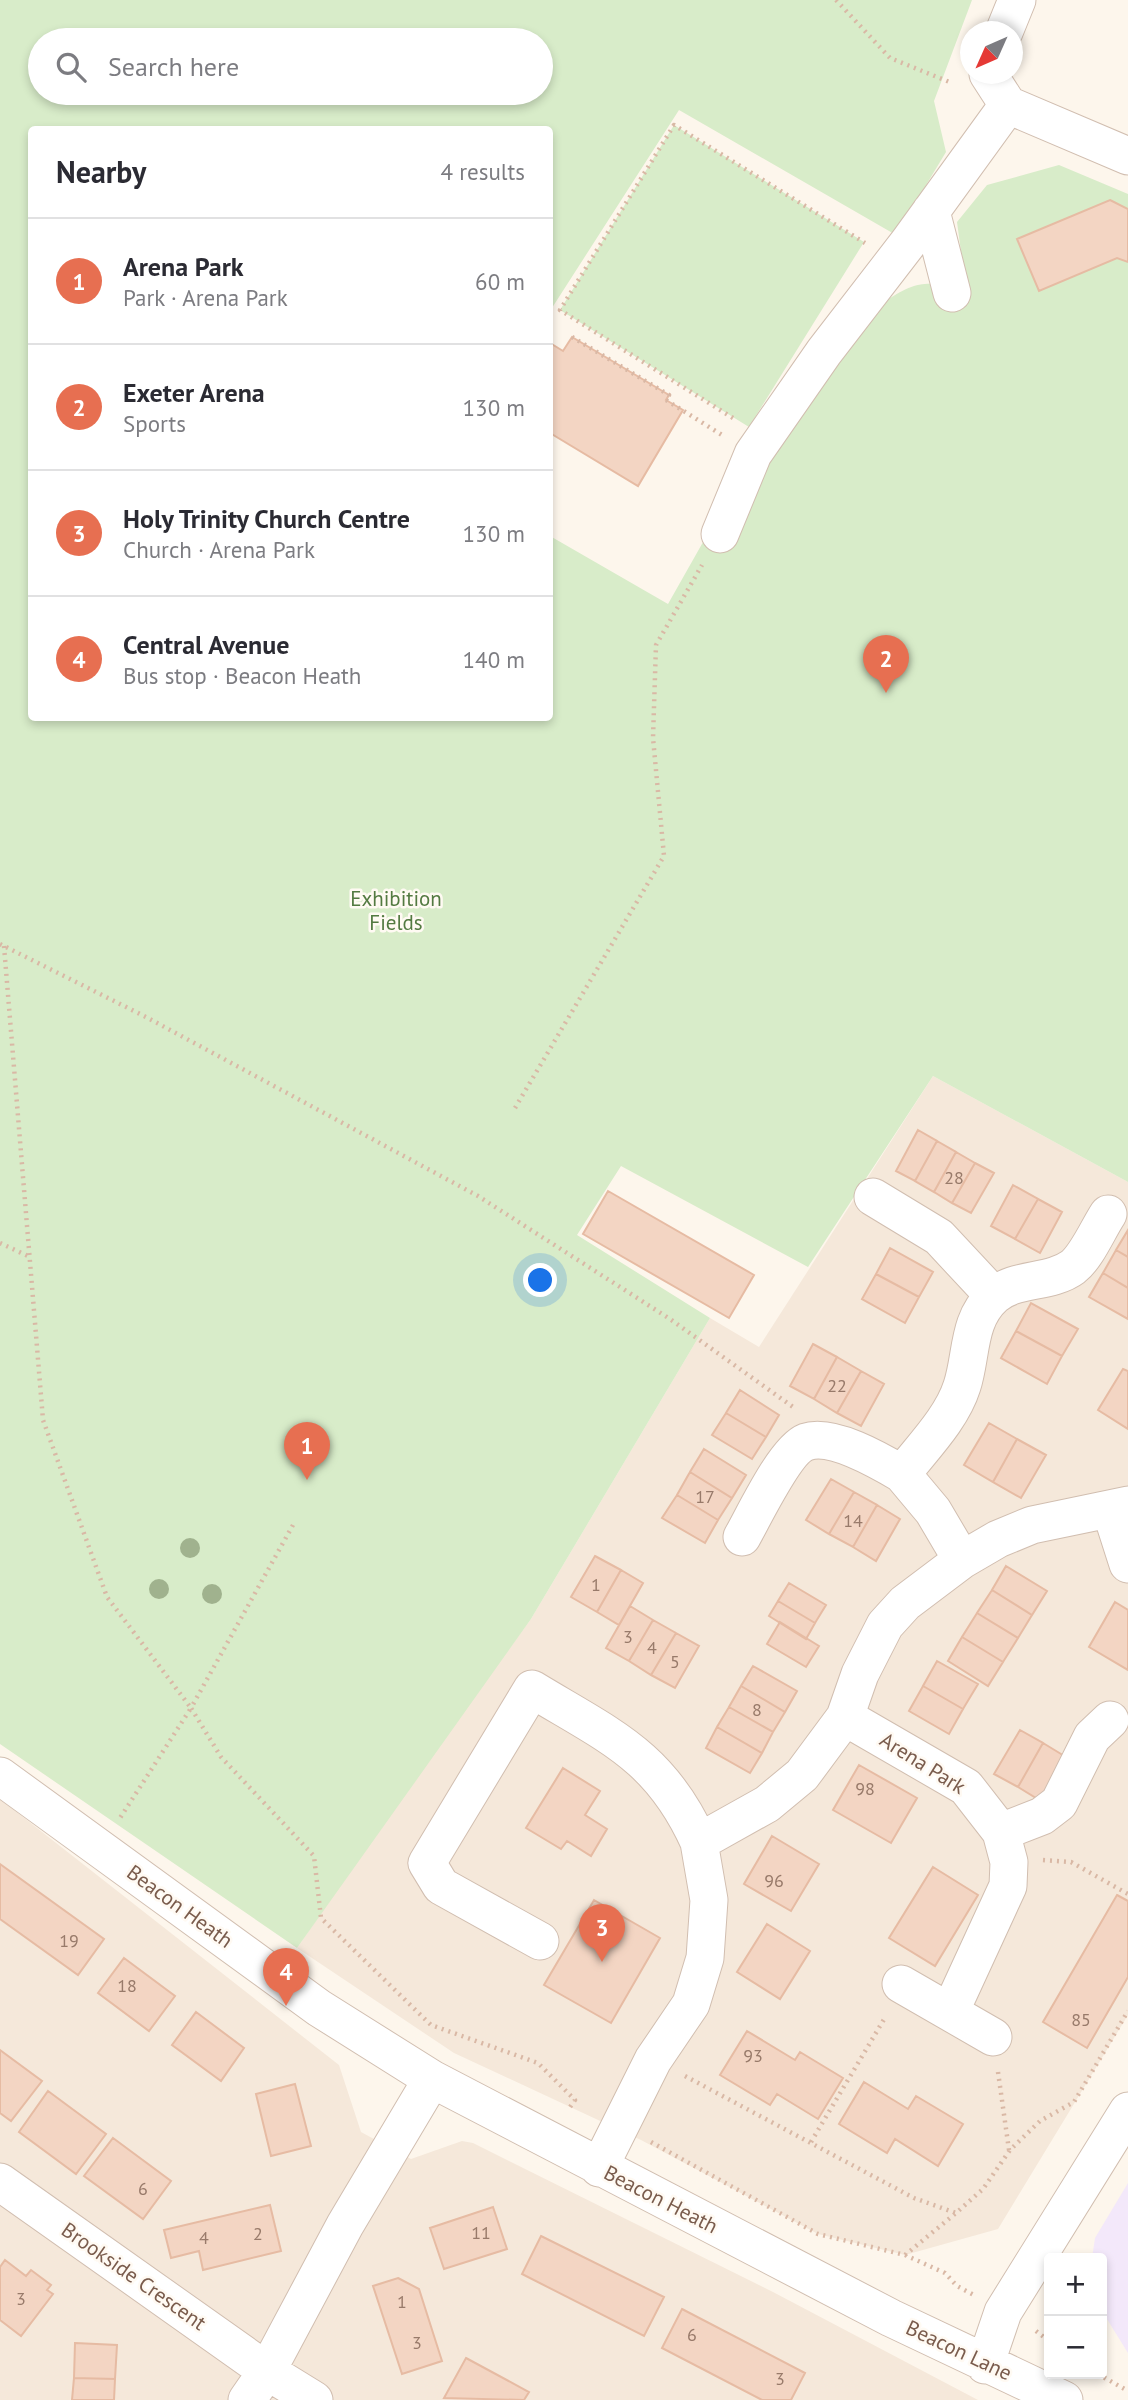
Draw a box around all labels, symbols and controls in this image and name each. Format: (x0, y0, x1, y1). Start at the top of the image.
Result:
north arrow (960, 21, 1023, 84)
search box (28, 28, 553, 105)
icon: search (52, 48, 90, 86)
text: Search here (108, 50, 239, 83)
text: Nearby (56, 152, 146, 191)
text: 4 results (441, 157, 525, 186)
text: Arena Park (123, 250, 244, 283)
text: 1 (72, 267, 86, 296)
text: 60 m (475, 267, 525, 296)
text: Park · Arena Park (123, 283, 288, 312)
text: Exeter Arena (123, 376, 265, 409)
text: 2 (72, 393, 86, 422)
text: 130 m (463, 393, 525, 422)
text: Sports (123, 409, 186, 438)
text: Holy Trinity Church Centre (123, 502, 410, 535)
text: 3 (72, 519, 86, 548)
text: 130 m (463, 519, 525, 548)
text: Church · Arena Park (123, 535, 315, 564)
text: Central Avenue (123, 628, 289, 661)
pin: 2 (863, 635, 909, 693)
text: 4 (72, 645, 86, 674)
text: 140 m (463, 645, 525, 674)
text: Bus stop · Beacon Heath (123, 661, 361, 690)
park label: Exhibition Fields (350, 885, 442, 936)
house number: 28 (944, 1166, 964, 1189)
your location (523, 1263, 557, 1297)
house number: 22 (827, 1374, 847, 1397)
pin: 1 (284, 1422, 330, 1480)
house number: 17 (695, 1485, 715, 1508)
house number: 14 (843, 1509, 863, 1532)
house number: 1 (591, 1573, 601, 1596)
house number: 3 (623, 1625, 633, 1648)
house number: 4 (647, 1636, 657, 1659)
house number: 5 (670, 1650, 680, 1673)
house number: 8 (752, 1698, 762, 1721)
street label: Arena Park (875, 1726, 971, 1800)
house number: 98 (855, 1777, 875, 1800)
street label: Beacon Heath (122, 1858, 238, 1954)
house number: 96 (764, 1869, 784, 1892)
pin: 3 (579, 1904, 625, 1962)
house number: 19 (59, 1929, 79, 1952)
pin: 4 (263, 1948, 309, 2006)
house number: 18 (117, 1974, 137, 1997)
house number: 85 (1071, 2008, 1091, 2031)
house number: 93 (743, 2044, 763, 2067)
street label: Beacon Heath (599, 2159, 723, 2239)
house number: 6 (138, 2177, 148, 2200)
street label: Brookside Crescent (56, 2216, 212, 2336)
house number: 11 (471, 2221, 491, 2244)
house number: 2 (253, 2222, 263, 2245)
house number: 4 (199, 2226, 209, 2249)
map controls (1044, 2253, 1107, 2379)
button: + (1044, 2253, 1107, 2316)
house number: 3 (16, 2287, 26, 2310)
house number: 1 (397, 2290, 407, 2313)
street label: Beacon Lane (902, 2314, 1016, 2386)
button: − (1044, 2316, 1107, 2379)
house number: 6 (687, 2323, 697, 2346)
house number: 3 (412, 2331, 422, 2354)
house number: 3 (775, 2367, 785, 2390)

